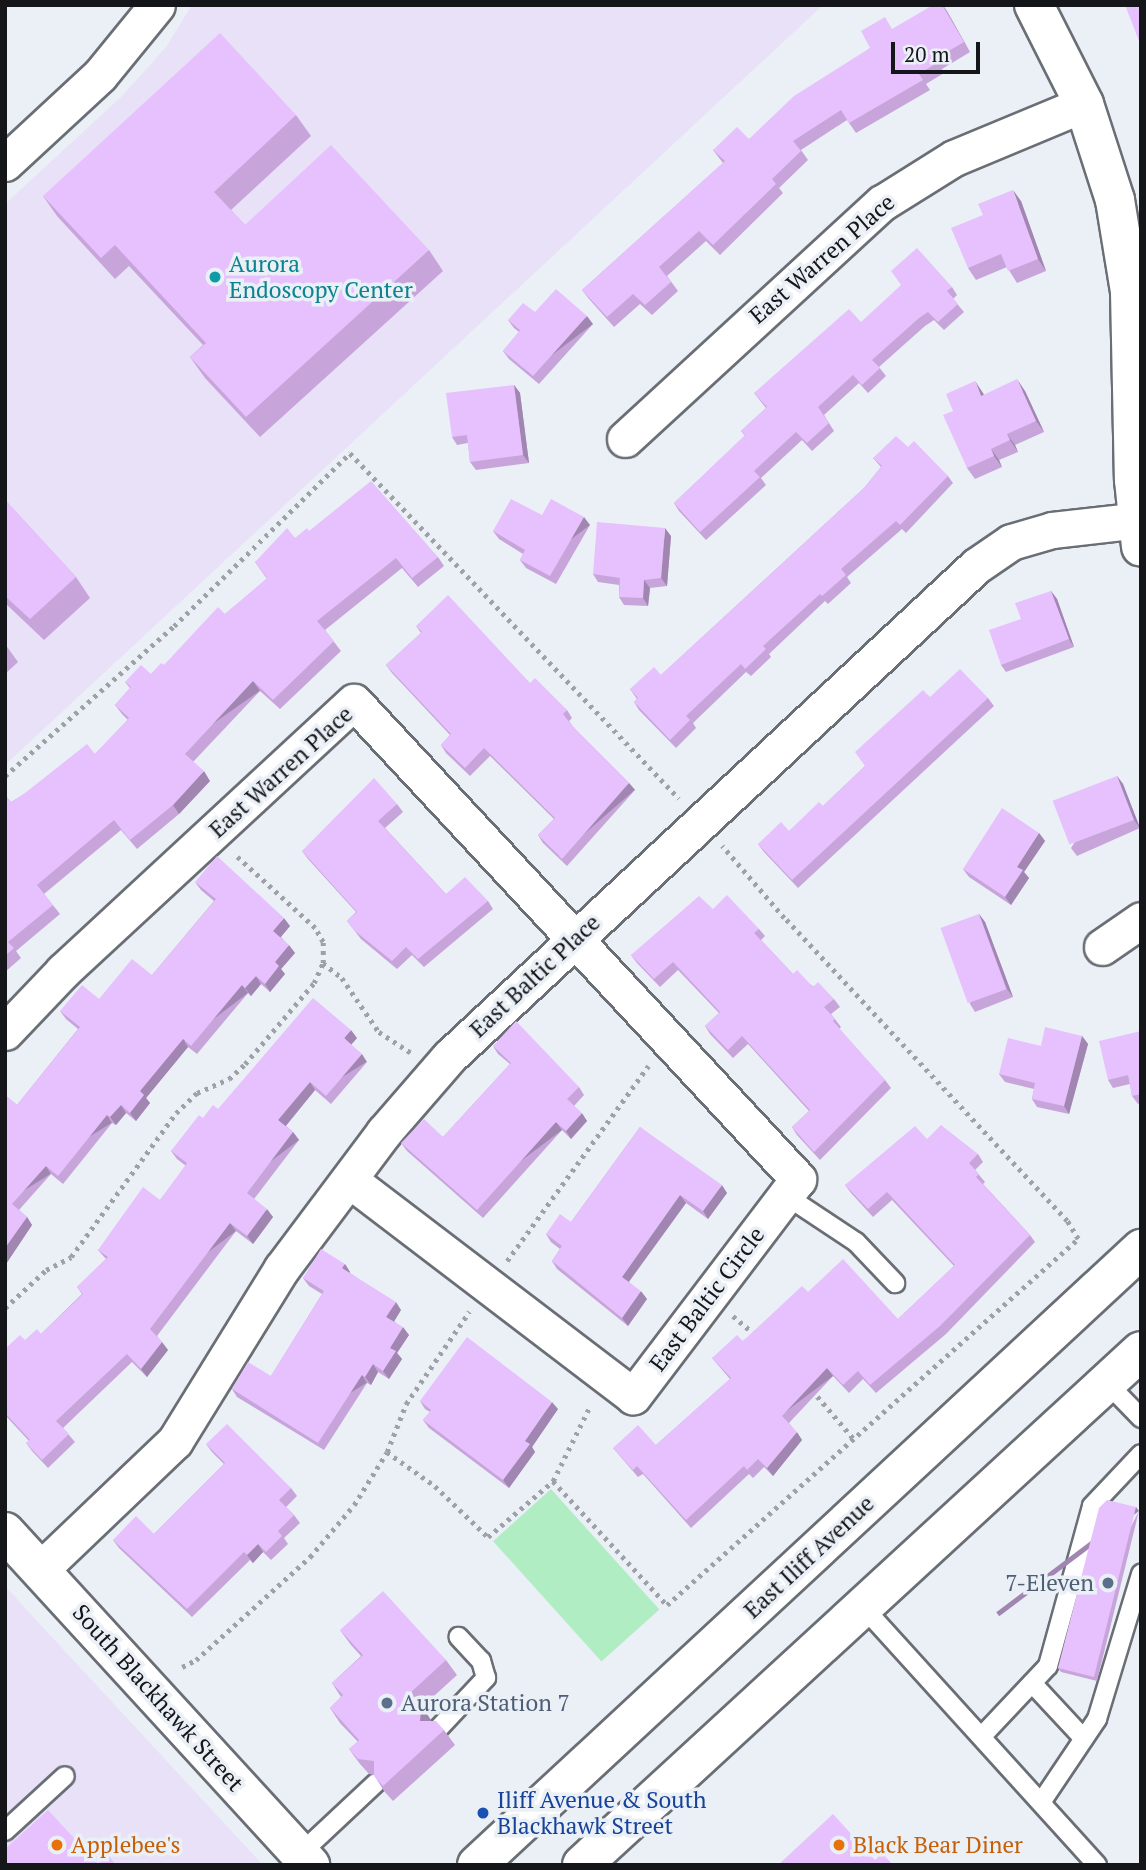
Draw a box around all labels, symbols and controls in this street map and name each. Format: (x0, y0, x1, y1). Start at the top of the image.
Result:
scale bar (894, 28, 983, 72)
text: 20 m (904, 40, 950, 68)
street label: East Warren Place (744, 188, 900, 330)
place label: Aurora Endoscopy Center (229, 250, 413, 304)
marker: Aurora Endoscopy Center (207, 269, 223, 285)
street label: East Warren Place (204, 700, 358, 844)
street label: East Baltic Place (464, 909, 606, 1043)
street label: East Baltic Circle (644, 1221, 770, 1377)
street label: East Iliff Avenue (738, 1490, 880, 1624)
place label: 7-Eleven (1005, 1569, 1094, 1597)
marker: 7-Eleven (1100, 1575, 1116, 1591)
street label: South Blackhawk Street (67, 1599, 249, 1797)
place label: Aurora Station 7 (401, 1689, 570, 1717)
marker: Aurora Station 7 (379, 1695, 395, 1711)
place label: Iliff Avenue & South Blackhawk Street (497, 1786, 707, 1840)
marker: Iliff Avenue & South Blackhawk Street (475, 1805, 491, 1821)
place label: Applebee's (71, 1831, 180, 1859)
place label: Black Bear Diner (853, 1831, 1023, 1859)
marker: Applebee's (49, 1837, 65, 1853)
marker: Black Bear Diner (831, 1837, 847, 1853)

